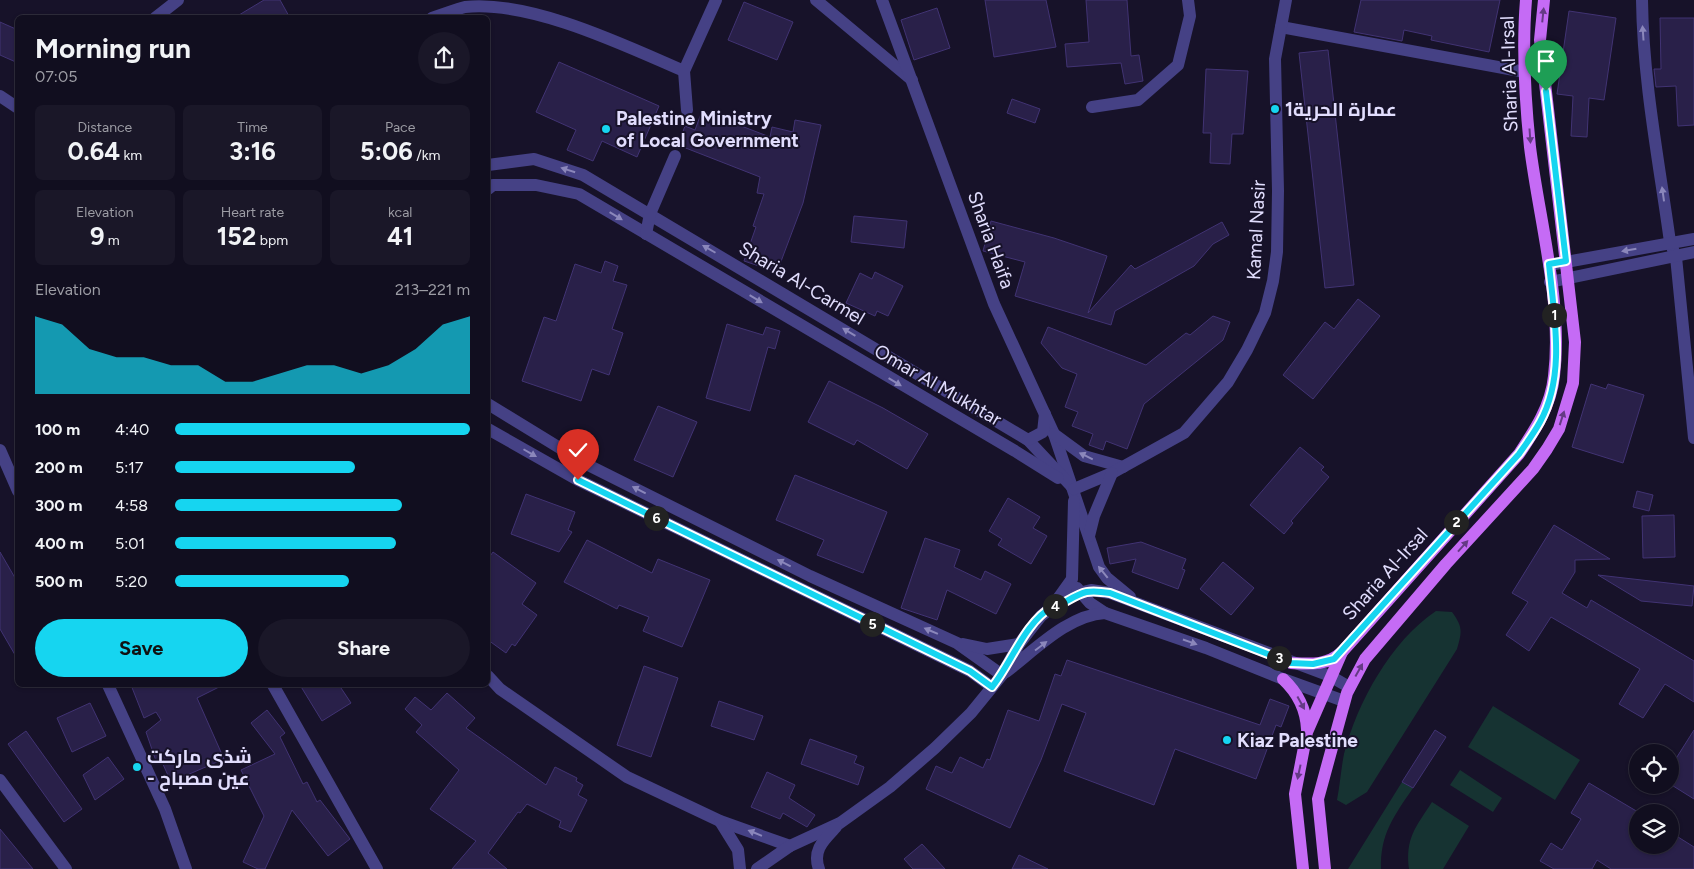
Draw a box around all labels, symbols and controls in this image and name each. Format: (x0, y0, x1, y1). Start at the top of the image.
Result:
one-way arrow (1539, 7, 1547, 23)
street label: Sharia Al-Irsal (1495, 15, 1523, 133)
one-way arrow (1639, 24, 1647, 40)
text: Morning run (35, 31, 191, 65)
button: share (418, 32, 470, 84)
pin (1525, 40, 1567, 91)
icon: arrive (1532, 47, 1560, 75)
text: 07:05 (35, 67, 77, 86)
place label: عمارة الحرية1 (1285, 98, 1397, 121)
marker: عمارة الحرية1 (1269, 103, 1281, 115)
place label: Palestine Ministry of Local Government (616, 107, 799, 152)
text: Distance (77, 119, 132, 136)
text: Time (237, 119, 268, 136)
text: Pace (385, 119, 415, 136)
marker: Palestine Ministry of Local Government (600, 123, 612, 135)
one-way arrow (1526, 128, 1534, 144)
text: 0.64 (67, 136, 120, 166)
text: 3:16 (229, 136, 276, 166)
text: 5:06 (360, 136, 413, 166)
text: km (120, 147, 142, 164)
text: /km (413, 147, 440, 164)
one-way arrow (560, 166, 575, 174)
street label: Kamal Nasir (1242, 179, 1270, 281)
one-way arrow (1659, 186, 1667, 202)
street label: Sharia Haifa (963, 188, 1019, 292)
text: Elevation (76, 204, 134, 221)
text: Heart rate (221, 204, 284, 221)
text: kcal (388, 204, 412, 221)
one-way arrow (609, 211, 622, 220)
text: 9 (90, 221, 104, 251)
text: 152 (217, 221, 256, 251)
text: 41 (387, 221, 413, 251)
text: m (104, 232, 120, 249)
text: bpm (256, 232, 288, 249)
street label: Sharia Al-Carmel (735, 236, 869, 330)
one-way arrow (703, 245, 716, 254)
one-way arrow (1620, 246, 1636, 254)
text: Elevation (35, 280, 101, 299)
text: 213–221 m (395, 280, 470, 299)
one-way arrow (749, 294, 762, 303)
pin: 1 (1542, 302, 1566, 328)
text: 1 (1552, 307, 1557, 324)
one-way arrow (843, 328, 856, 337)
street label: Omar Al Mukhtar (870, 339, 1006, 431)
one-way arrow (889, 377, 902, 386)
one-way arrow (1559, 411, 1567, 426)
text: 100 m (35, 420, 80, 439)
text: 4:40 (115, 420, 149, 439)
pin (557, 429, 599, 480)
icon: check (564, 436, 592, 464)
one-way arrow (522, 449, 537, 457)
one-way arrow (1079, 452, 1093, 460)
text: 200 m (35, 458, 83, 477)
text: 5:17 (115, 458, 143, 477)
one-way arrow (631, 486, 646, 494)
text: 300 m (35, 496, 82, 515)
text: 4:58 (115, 496, 148, 515)
pin: 6 (644, 506, 668, 530)
text: 6 (652, 510, 661, 527)
pin: 2 (1444, 510, 1468, 534)
text: 2 (1452, 514, 1461, 531)
street label: Sharia Al-Irsal (1337, 523, 1433, 625)
text: 400 m (35, 534, 84, 553)
text: 5:01 (115, 534, 145, 553)
one-way arrow (1457, 540, 1469, 552)
one-way arrow (777, 559, 791, 567)
one-way arrow (1098, 566, 1109, 579)
text: 500 m (35, 572, 83, 591)
text: 5:20 (115, 572, 147, 591)
pin: 4 (1042, 594, 1068, 618)
text: 4 (1051, 598, 1060, 615)
pin: 5 (860, 612, 884, 636)
text: 5 (868, 616, 877, 633)
button: Save (35, 619, 248, 677)
button: Share (258, 619, 470, 677)
one-way arrow (924, 627, 938, 635)
one-way arrow (1182, 639, 1197, 647)
one-way arrow (1034, 640, 1047, 651)
pin: 3 (1266, 646, 1292, 670)
text: 3 (1276, 650, 1283, 667)
one-way arrow (1355, 663, 1363, 678)
one-way arrow (1297, 696, 1305, 711)
place label: Kiaz Palestine (1237, 729, 1358, 752)
marker: Kiaz Palestine (1221, 734, 1233, 746)
map controls (1629, 744, 1679, 854)
button: locate (1629, 744, 1679, 794)
place label: شذى ماركت - عين مصباح (147, 745, 252, 792)
marker: شذى ماركت - عين مصباح (131, 761, 143, 773)
one-way arrow (1295, 765, 1303, 780)
button: layers (1629, 804, 1679, 854)
one-way arrow (748, 829, 762, 837)

